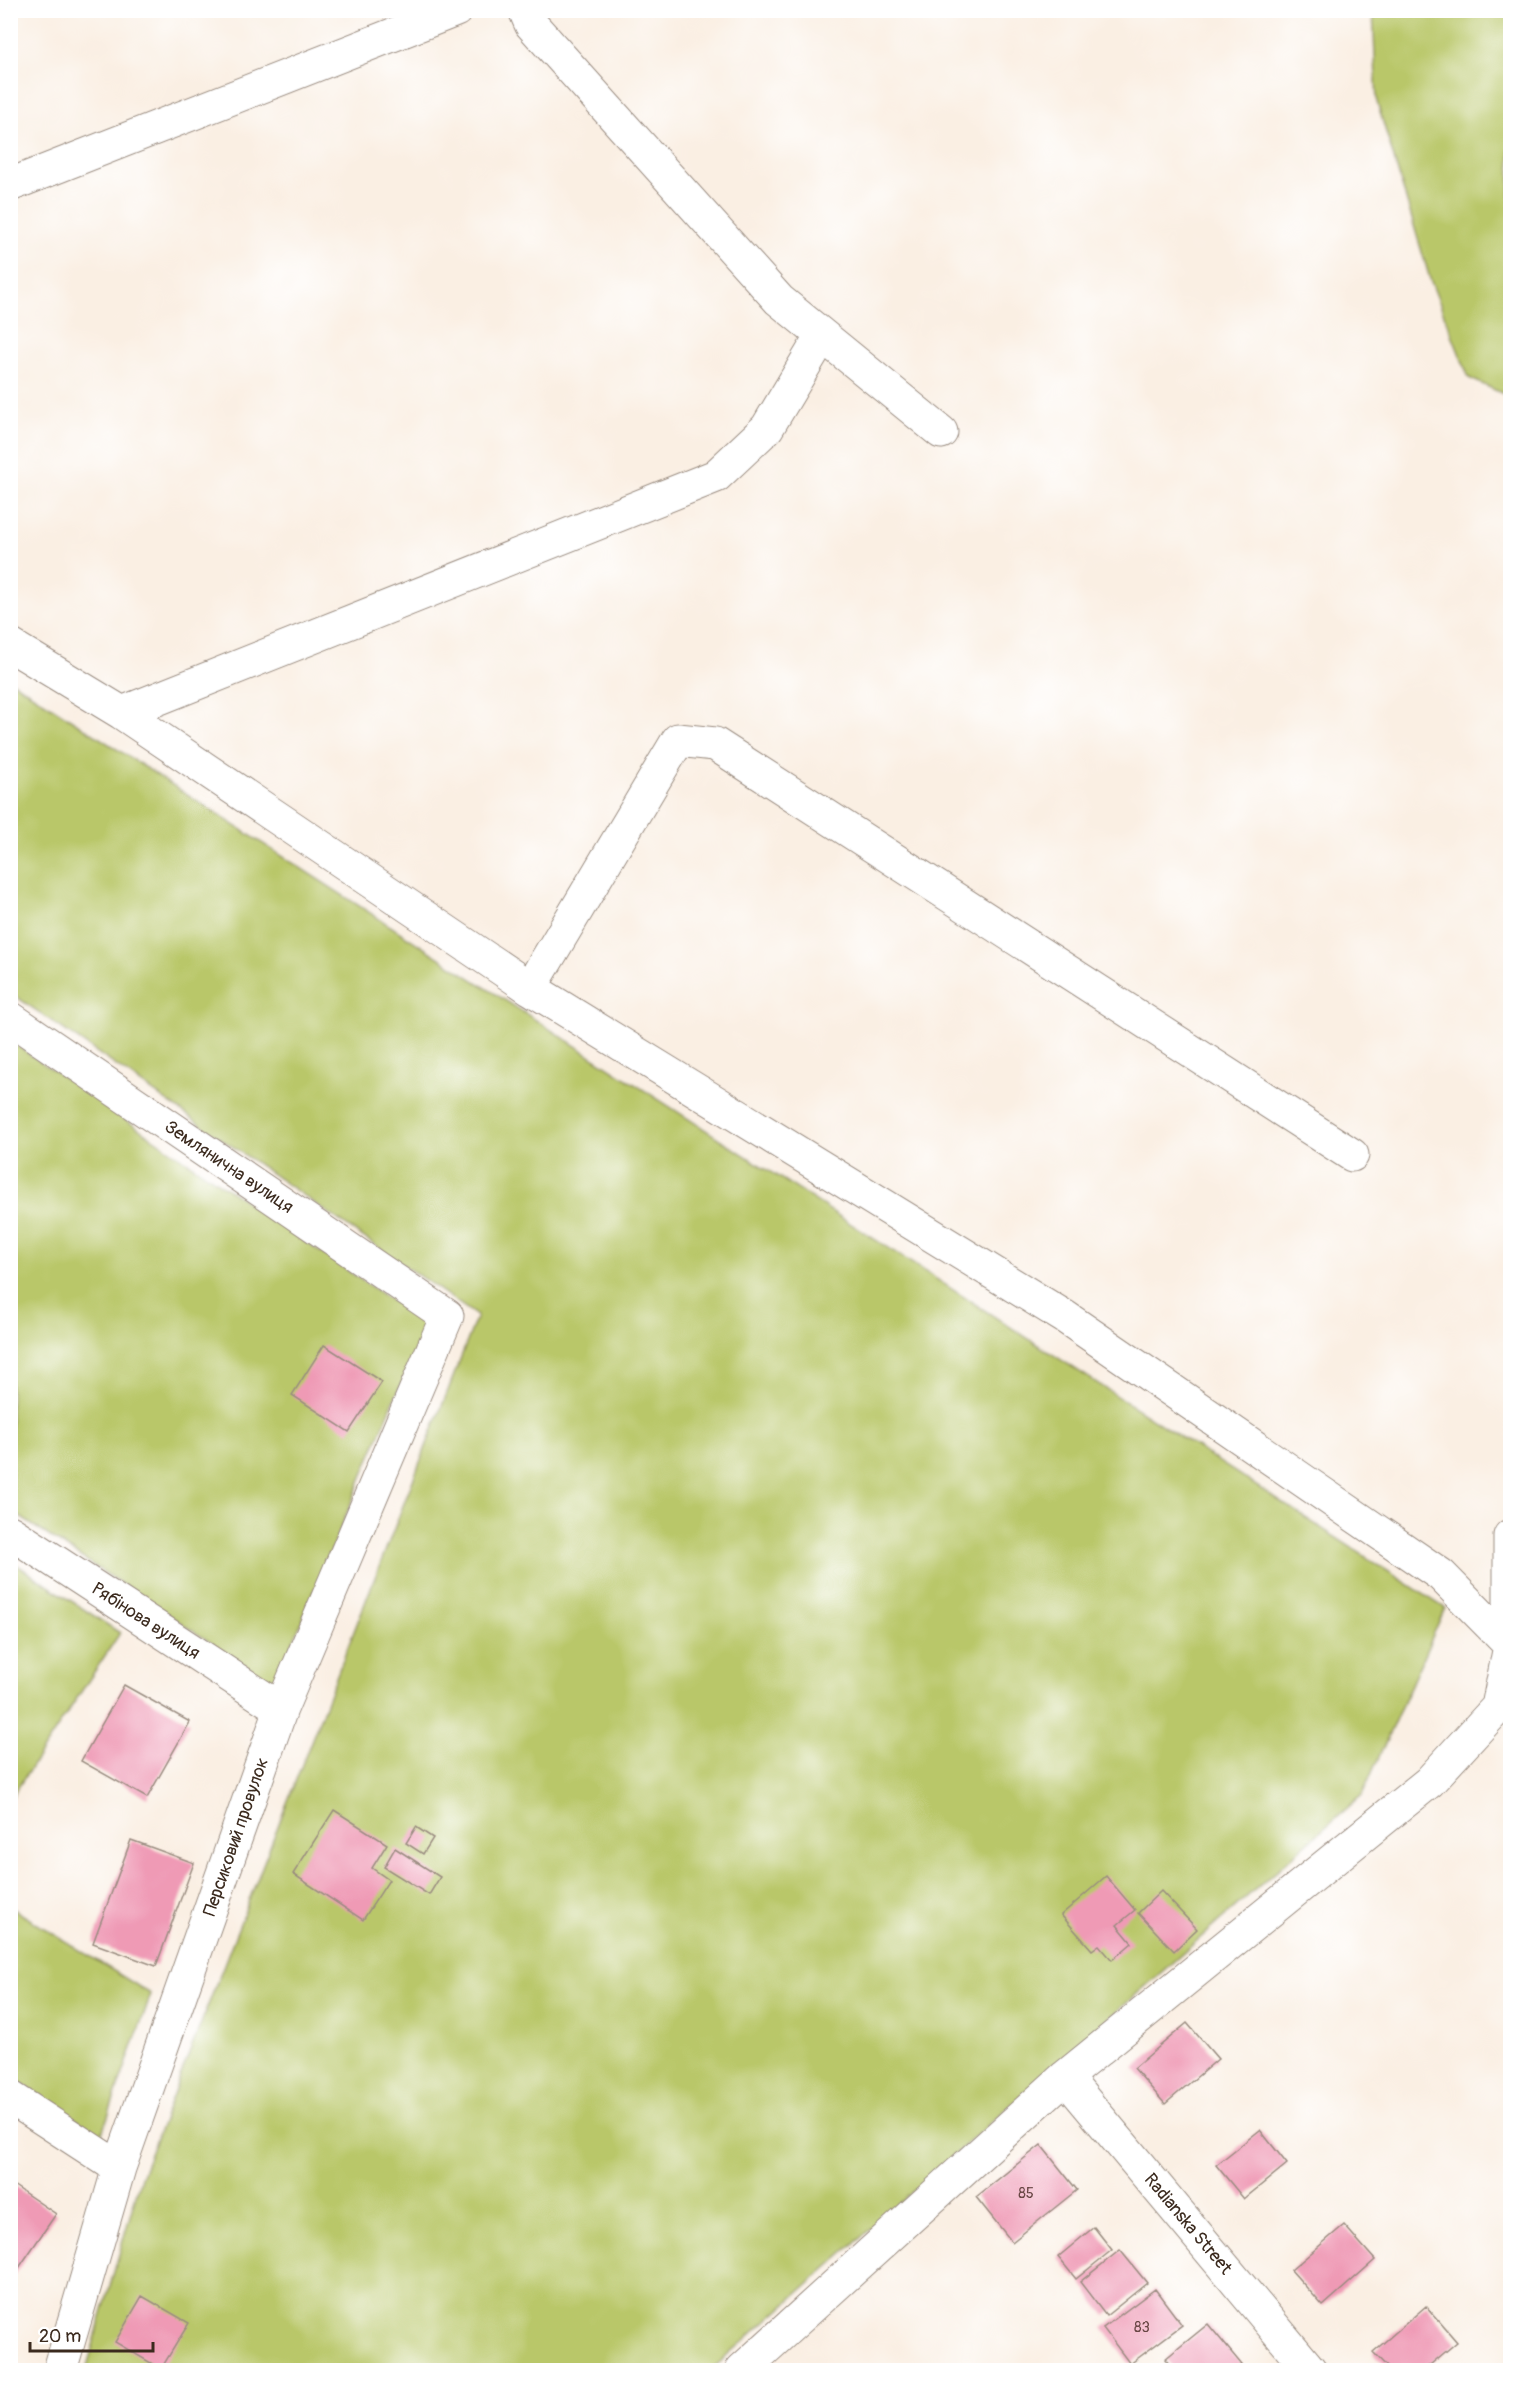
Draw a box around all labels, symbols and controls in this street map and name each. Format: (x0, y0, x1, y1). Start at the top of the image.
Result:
street label: Землянична вулиця (160, 1115, 298, 1219)
street label: Рябінова вулиця (88, 1577, 204, 1665)
street label: Персиковий провулок (198, 1755, 274, 1919)
street label: Radianska Street (1139, 2169, 1237, 2280)
house number: 85 (1018, 2184, 1034, 2203)
scale bar (30, 2315, 153, 2353)
house number: 83 (1134, 2318, 1150, 2337)
text: 20 m (39, 2325, 81, 2348)

